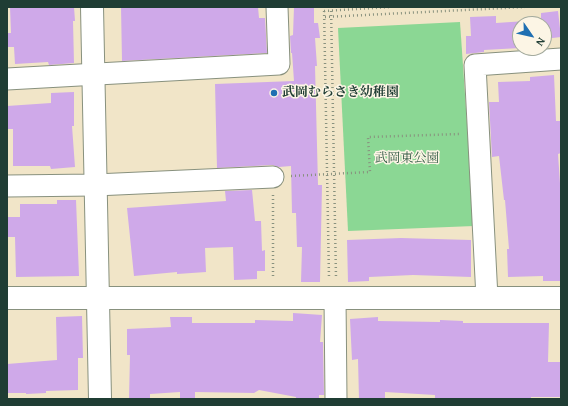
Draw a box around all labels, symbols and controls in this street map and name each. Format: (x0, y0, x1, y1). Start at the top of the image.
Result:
north arrow (512, 16, 552, 56)
text: N (532, 35, 550, 50)
place label: 武岡むらさき幼稚園 (282, 85, 399, 101)
marker: 武岡むらさき幼稚園 (269, 88, 279, 98)
park label: 武岡東公園 (375, 151, 439, 167)

